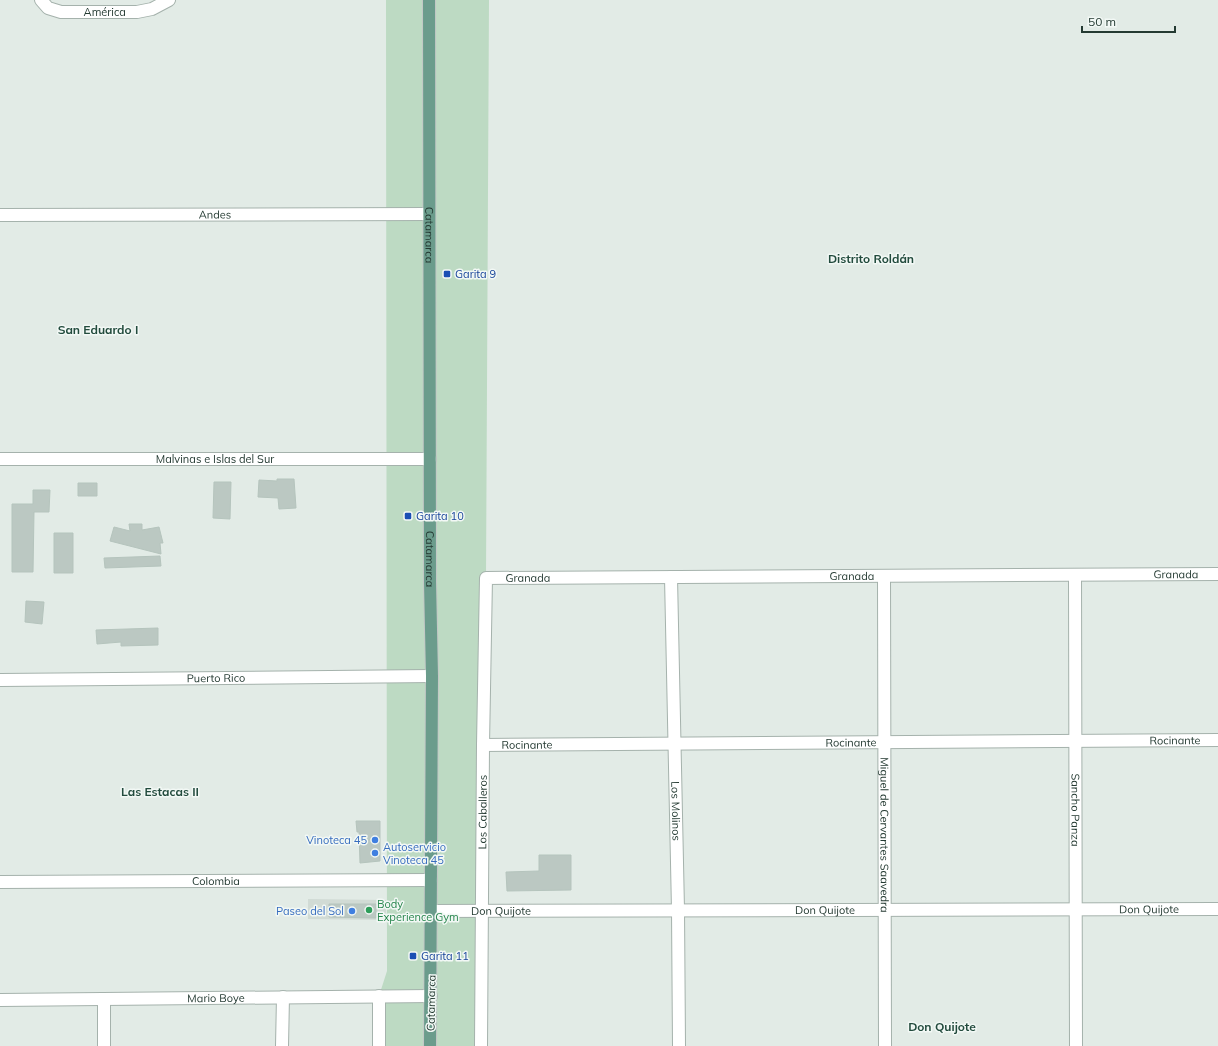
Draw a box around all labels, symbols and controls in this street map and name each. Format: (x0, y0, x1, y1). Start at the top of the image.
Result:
street label: América (84, 5, 126, 19)
scale bar (1082, 8, 1175, 34)
text: 50 m (1088, 14, 1116, 29)
street label: Andes (199, 207, 231, 222)
street label: Catamarca (422, 207, 436, 263)
district label: Distrito Roldán (828, 251, 914, 266)
place label: Garita 9 (455, 267, 496, 281)
marker: Garita 9 (442, 269, 452, 279)
district label: San Eduardo I (58, 322, 138, 337)
street label: Malvinas e Islas del Sur (156, 452, 274, 466)
place label: Garita 10 (416, 509, 464, 523)
marker: Garita 10 (403, 511, 413, 521)
street label: Catamarca (423, 531, 437, 587)
street label: Granada (1153, 567, 1198, 581)
street label: Granada (829, 569, 874, 583)
street label: Granada (505, 571, 550, 585)
street label: Puerto Rico (187, 671, 245, 685)
street label: Rocinante (1149, 733, 1201, 747)
street label: Rocinante (825, 735, 877, 750)
street label: Rocinante (501, 738, 553, 752)
street label: Miguel de Cervantes Saavedra (877, 757, 892, 913)
street label: Sancho Panza (1068, 773, 1083, 847)
street label: Los Caballeros (475, 775, 490, 849)
street label: Los Molinos (668, 781, 684, 841)
district label: Las Estacas II (121, 784, 199, 799)
place label: Vinoteca 45 (306, 833, 367, 847)
marker: Vinoteca 45 (370, 835, 380, 845)
place label: Autoservicio Vinoteca 45 (383, 840, 446, 867)
marker: Autoservicio Vinoteca 45 (370, 848, 380, 858)
street label: Colombia (192, 874, 240, 888)
place label: Body Experience Gym (377, 897, 459, 924)
street label: Don Quijote (1119, 902, 1179, 916)
street label: Don Quijote (795, 903, 855, 917)
place label: Paseo del Sol (276, 904, 344, 918)
street label: Don Quijote (471, 904, 531, 918)
marker: Body Experience Gym (364, 905, 374, 915)
marker: Paseo del Sol (347, 906, 357, 916)
place label: Garita 11 (421, 949, 469, 963)
marker: Garita 11 (408, 951, 418, 961)
street label: Catamarca (424, 975, 438, 1031)
street label: Mario Boye (187, 991, 245, 1005)
district label: Don Quijote (908, 1019, 976, 1034)

